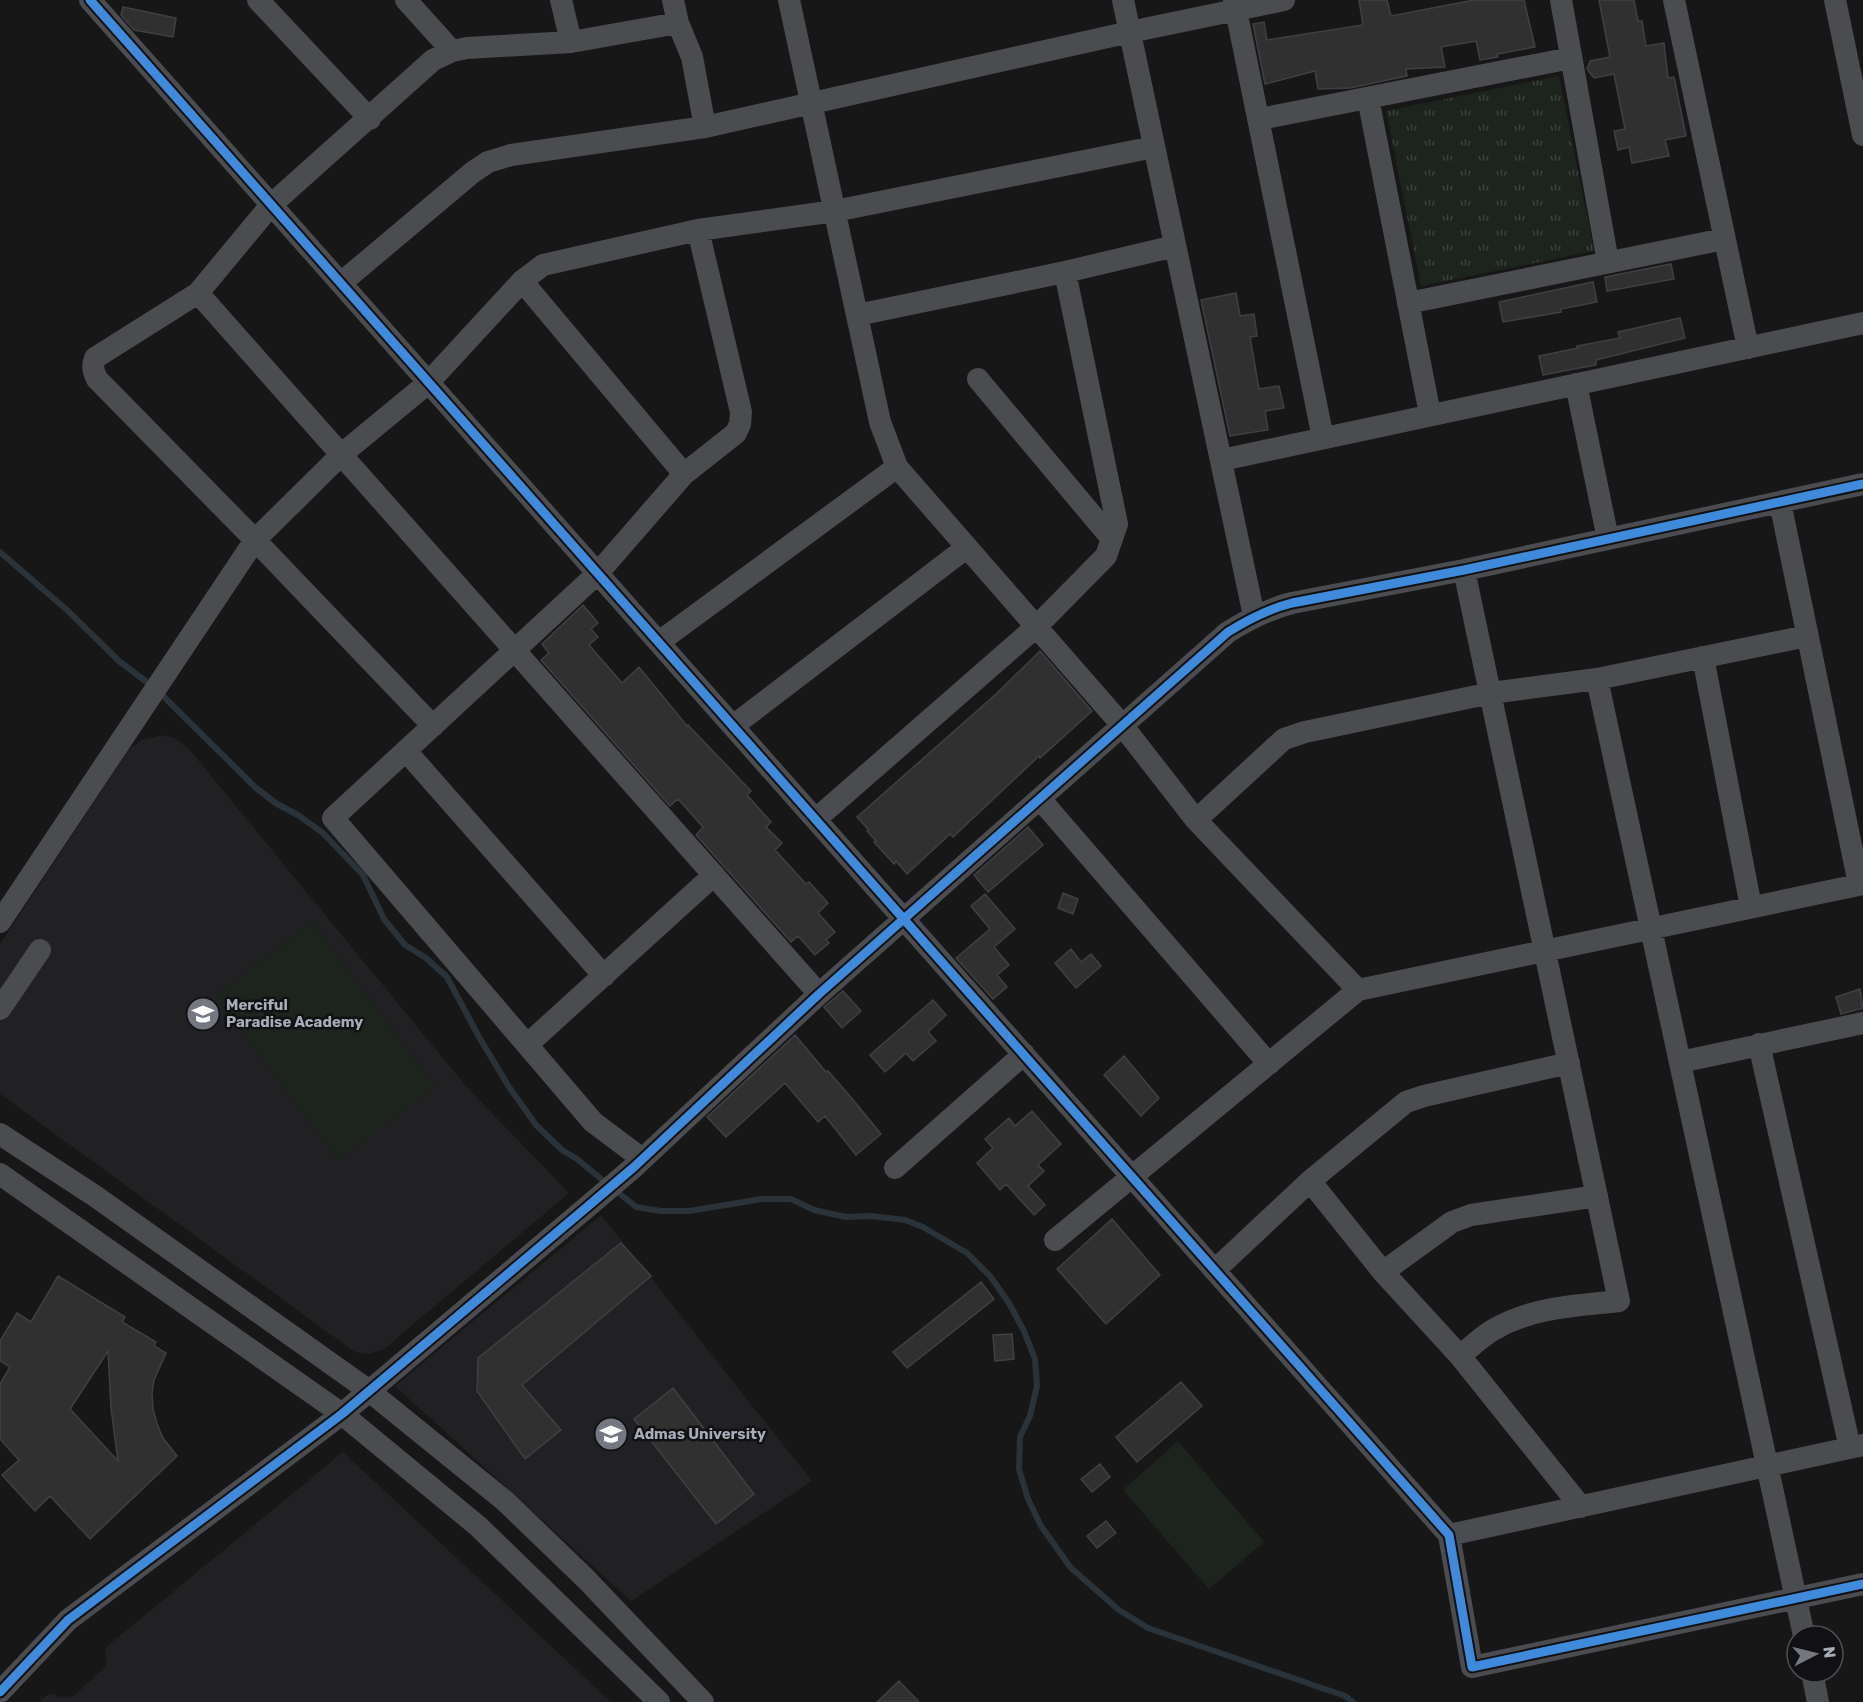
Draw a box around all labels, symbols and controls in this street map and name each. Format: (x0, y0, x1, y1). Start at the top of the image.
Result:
school or university icon: Merciful Paradise Academy (185, 996, 221, 1032)
place label: Merciful Paradise Academy (226, 996, 363, 1031)
school or university icon: Admas University (593, 1416, 629, 1452)
place label: Admas University (634, 1425, 766, 1443)
north arrow (1785, 1624, 1845, 1684)
text: N (1819, 1645, 1840, 1659)

